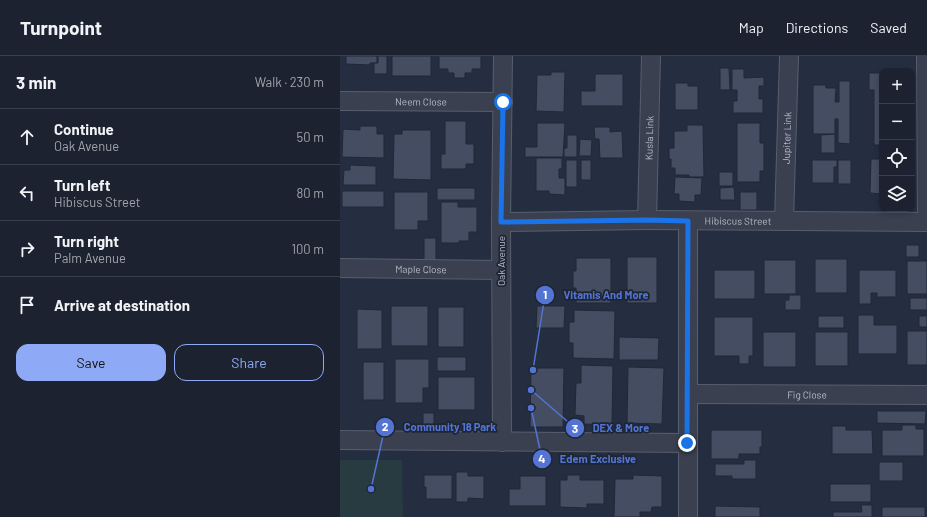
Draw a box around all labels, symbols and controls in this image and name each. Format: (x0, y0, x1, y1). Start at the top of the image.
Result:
text: Turnpoint (20, 16, 102, 39)
text: Map (739, 19, 764, 36)
text: Directions (786, 19, 848, 36)
text: Saved (870, 19, 907, 36)
map controls (879, 68, 915, 212)
button: + (879, 68, 915, 104)
text: 3 min (16, 72, 56, 92)
text: Walk · 230 m (255, 74, 324, 90)
route start (494, 93, 512, 111)
street label: Neem Close (395, 95, 447, 108)
button: − (879, 104, 915, 140)
street label: Jupiter Link (780, 112, 793, 164)
street label: Kusla Link (642, 116, 656, 160)
text: Continue (54, 120, 114, 138)
icon: ahead (16, 126, 38, 148)
text: 50 m (297, 129, 324, 145)
text: Oak Avenue (54, 138, 119, 154)
button: locate (879, 140, 915, 176)
text: Turn left (54, 176, 110, 194)
button: layers (879, 176, 915, 212)
icon: left (16, 182, 38, 204)
text: 80 m (297, 185, 324, 201)
text: Hibiscus Street (54, 194, 141, 210)
street label: Hibiscus Street (705, 214, 772, 227)
text: Turn right (54, 232, 119, 250)
street label: Oak Avenue (495, 236, 507, 286)
icon: right (16, 238, 38, 260)
text: 100 m (291, 241, 324, 257)
text: Palm Avenue (54, 250, 126, 266)
street label: Maple Close (395, 263, 447, 275)
callout: Vitamis And More (535, 283, 656, 306)
text: 1 (543, 287, 547, 301)
text: Vitamis And More (563, 288, 649, 301)
icon: arrive (16, 294, 38, 316)
text: Arrive at destination (54, 296, 190, 314)
button: Save (16, 344, 166, 381)
button: Share (174, 344, 324, 381)
street label: Fig Close (787, 388, 827, 401)
callout: Community 18 Park (375, 416, 504, 439)
callout: DEX & More (565, 417, 658, 440)
text: 2 (382, 419, 389, 433)
text: Community 18 Park (404, 420, 496, 433)
text: 3 (572, 421, 578, 435)
text: DEX & More (593, 421, 649, 434)
route end (678, 434, 696, 452)
callout: Edem Exclusive (532, 447, 644, 470)
text: 4 (538, 451, 546, 465)
text: Edem Exclusive (560, 452, 636, 465)

